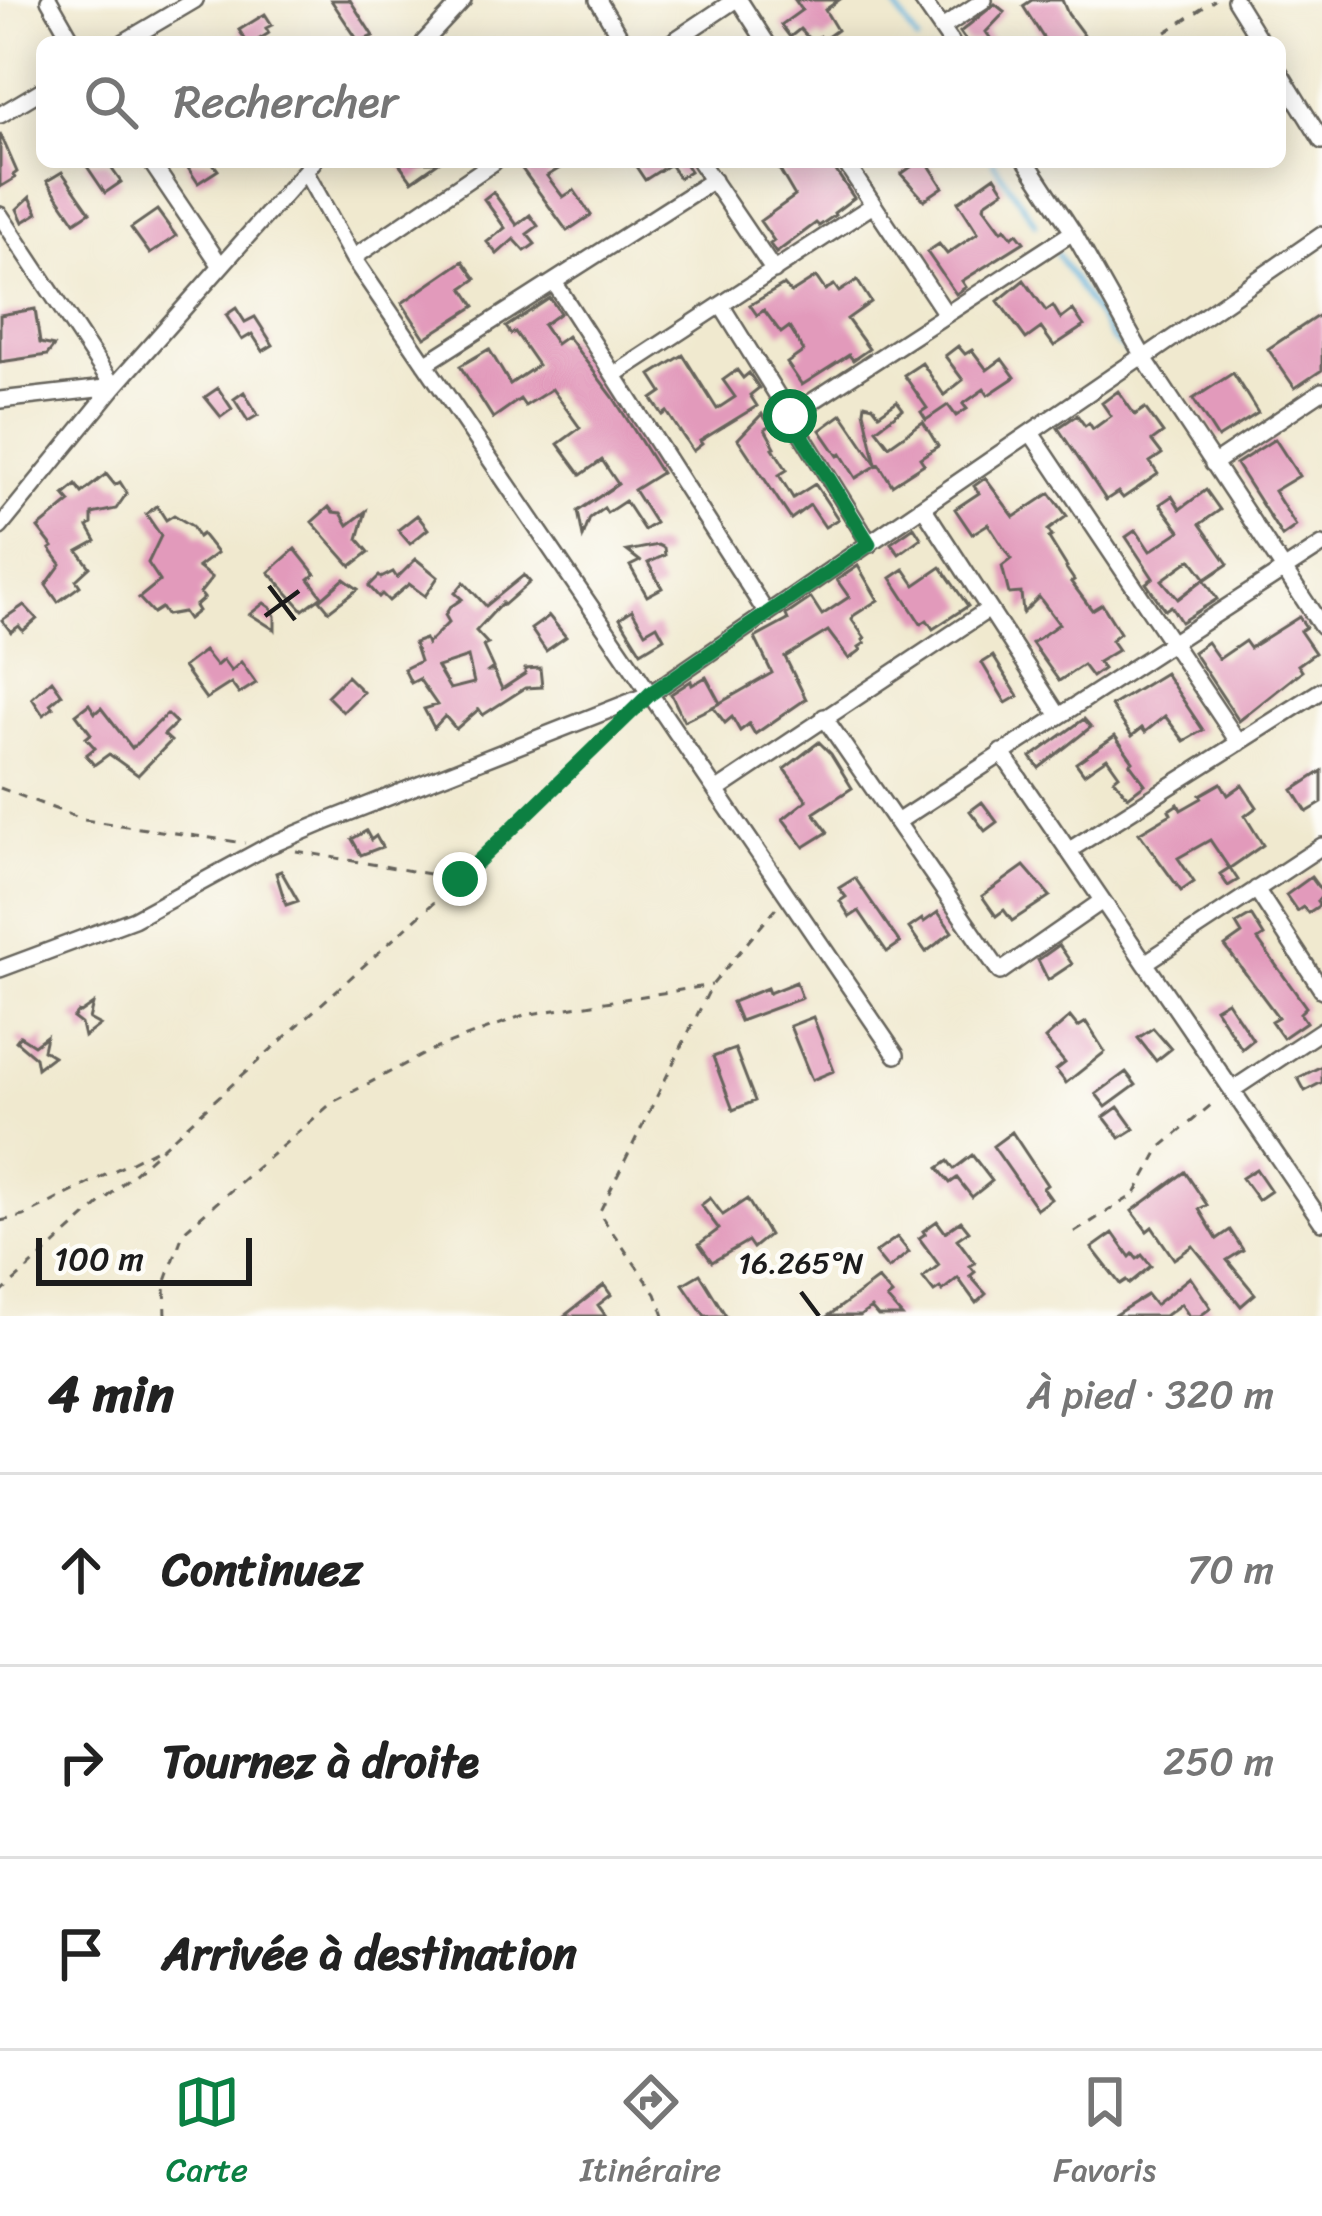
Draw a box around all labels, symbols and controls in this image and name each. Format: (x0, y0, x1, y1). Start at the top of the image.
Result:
search box (36, 36, 1286, 168)
text: Rechercher (174, 62, 398, 142)
icon: search (78, 69, 144, 135)
route start (763, 389, 817, 443)
route end (433, 852, 487, 906)
text: 100 m (54, 1230, 144, 1288)
scale bar (36, 1232, 252, 1285)
text: 16.265°N (738, 1236, 864, 1290)
text: 4 min (48, 1349, 174, 1439)
text: À pied · 320 m (1027, 1360, 1274, 1429)
text: Continuez (162, 1530, 362, 1610)
text: 70 m (1187, 1535, 1274, 1604)
icon: ahead (48, 1537, 114, 1603)
text: Tournez à droite (162, 1722, 479, 1802)
text: 250 m (1163, 1727, 1274, 1796)
icon: right (48, 1729, 114, 1795)
text: Arrivée à destination (162, 1914, 577, 1994)
icon: arrive (48, 1921, 114, 1987)
tab: Carte (166, 2069, 248, 2199)
tab: Itinéraire (580, 2069, 721, 2199)
tab: Favoris (1053, 2069, 1156, 2199)

